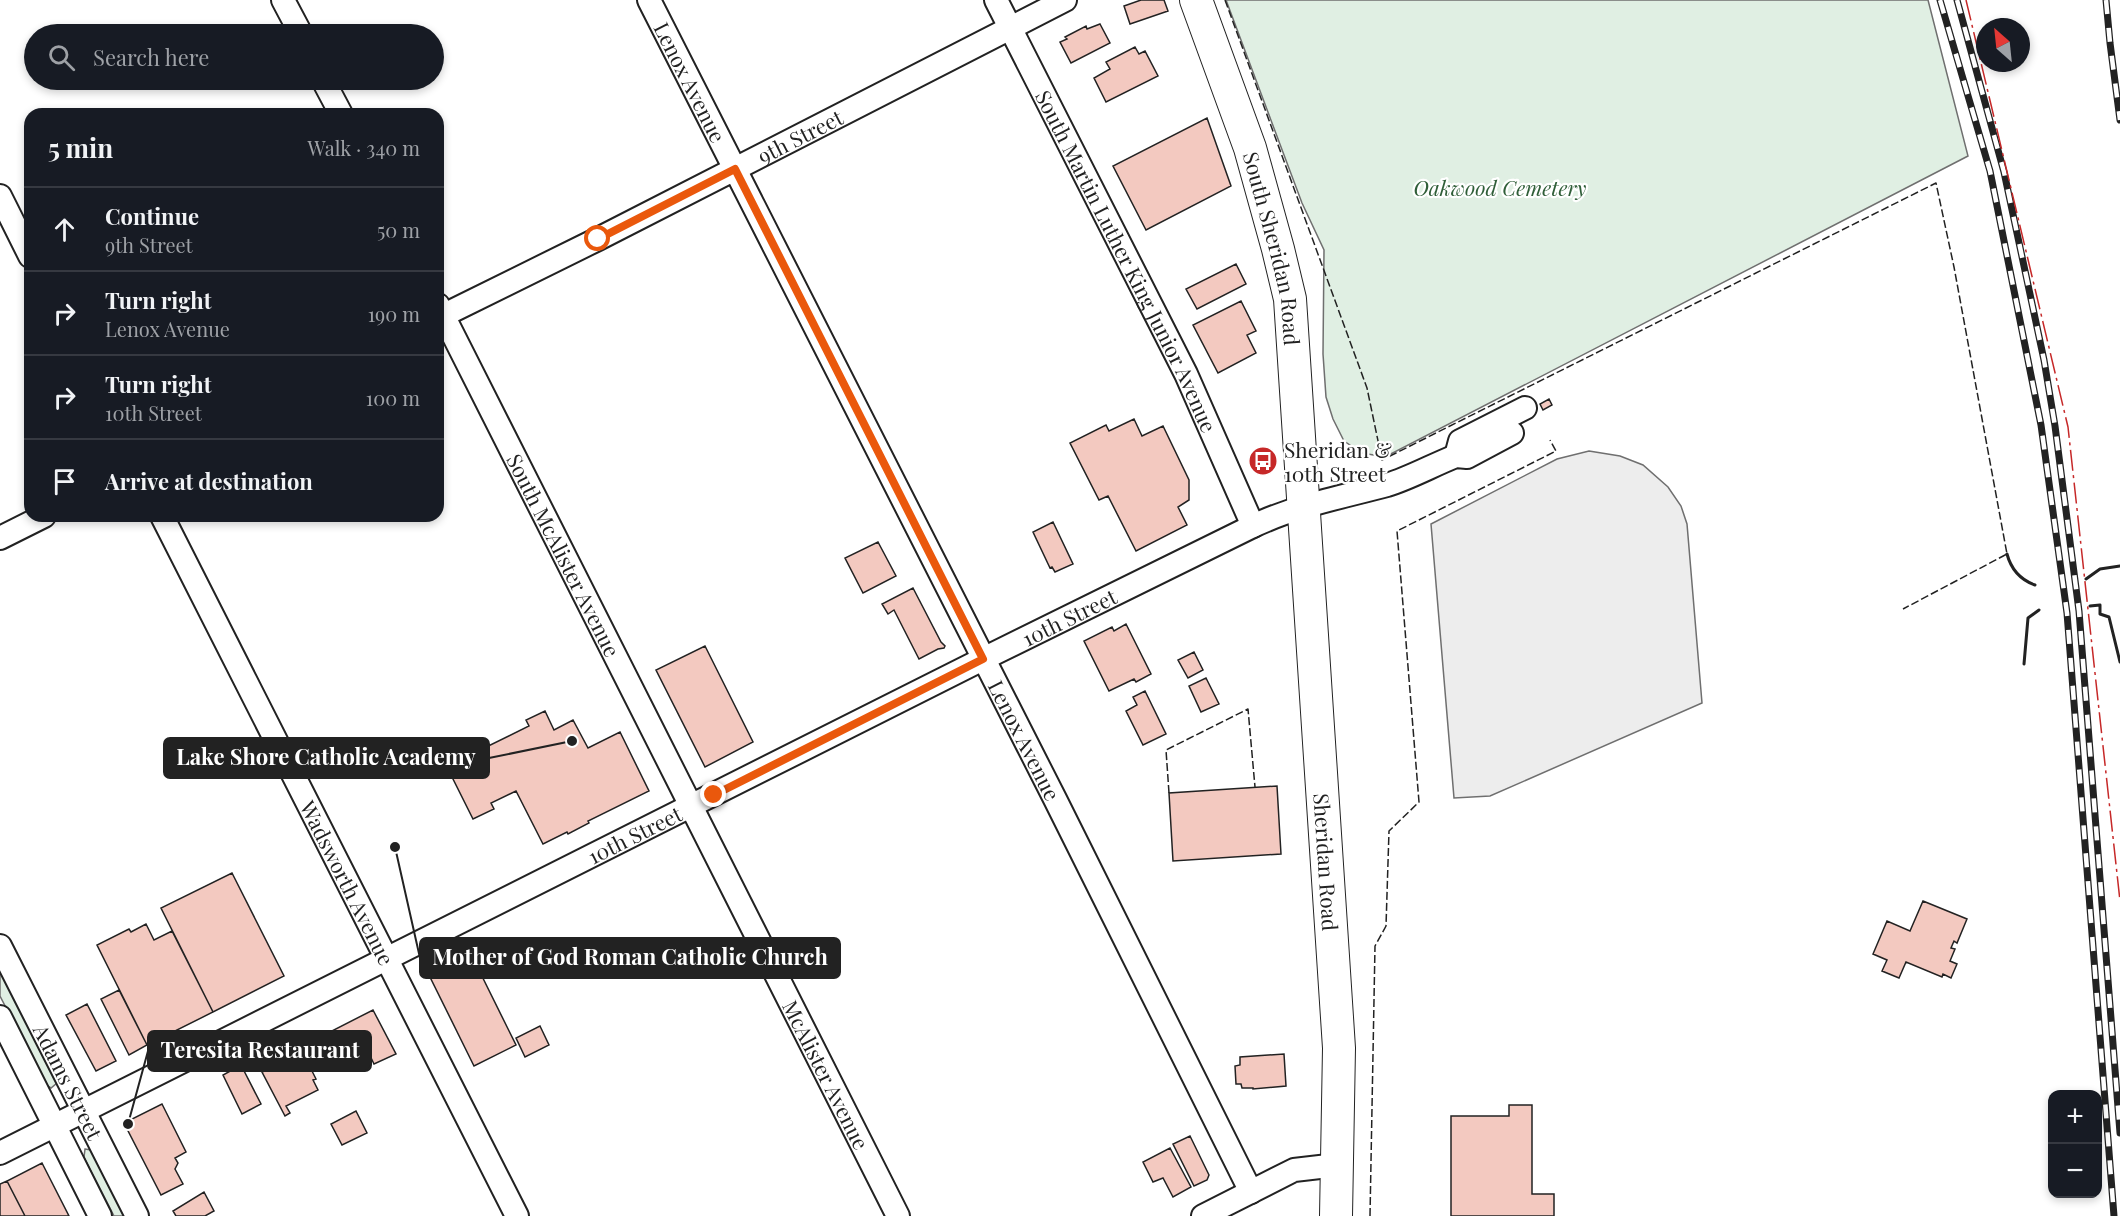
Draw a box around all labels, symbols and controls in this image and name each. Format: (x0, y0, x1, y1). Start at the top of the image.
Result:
street label: Lenox Avenue (648, 17, 733, 147)
north arrow (1976, 18, 2030, 72)
search box (24, 24, 444, 90)
icon: search (45, 41, 78, 74)
text: Search here (93, 42, 209, 72)
street label: South Martin Luther King Junior Avenue (1030, 85, 1224, 436)
street label: 9th Street (752, 102, 848, 169)
text: 5 min (48, 130, 113, 165)
text: Walk · 340 m (308, 134, 420, 161)
street label: South Sheridan Road (1238, 148, 1307, 346)
park label: Oakwood Cemetery (1414, 173, 1586, 201)
text: Continue (105, 201, 199, 231)
icon: ahead (48, 213, 81, 246)
text: 50 m (377, 216, 420, 243)
route start (584, 225, 610, 251)
text: 9th Street (105, 231, 193, 258)
text: Turn right (105, 285, 211, 315)
icon: right (48, 297, 81, 330)
text: 190 m (368, 300, 420, 327)
text: Lenox Avenue (105, 315, 230, 342)
text: Turn right (105, 369, 211, 399)
icon: right (48, 381, 81, 414)
text: 100 m (366, 384, 420, 411)
text: 10th Street (105, 399, 202, 426)
place label: Sheridan & 10th Street (1284, 435, 1392, 487)
bus stop icon: Sheridan & 10th Street (1247, 445, 1279, 477)
street label: South McAlister Avenue (501, 449, 627, 661)
icon: arrive (48, 465, 81, 498)
text: Arrive at destination (105, 466, 313, 496)
street label: 10th Street (1017, 581, 1121, 652)
street label: Lenox Avenue (983, 675, 1067, 805)
callout: Lake Shore Catholic Academy (164, 738, 489, 778)
text: Lake Shore Catholic Academy (176, 741, 476, 771)
route end (700, 781, 726, 807)
street label: Sheridan Road (1308, 792, 1345, 932)
street label: Wadsworth Avenue (294, 795, 401, 969)
street label: 10th Street (583, 799, 687, 870)
callout: Mother of God Roman Catholic Church (420, 938, 840, 978)
text: Mother of God Roman Catholic Church (432, 941, 828, 971)
street label: McAlister Avenue (777, 995, 876, 1154)
street label: Adams Street (27, 1018, 110, 1144)
callout: Teresita Restaurant (148, 1031, 371, 1071)
text: Teresita Restaurant (161, 1034, 360, 1064)
map controls (2048, 1090, 2102, 1198)
button: + (2048, 1090, 2102, 1144)
button: − (2048, 1144, 2102, 1198)

